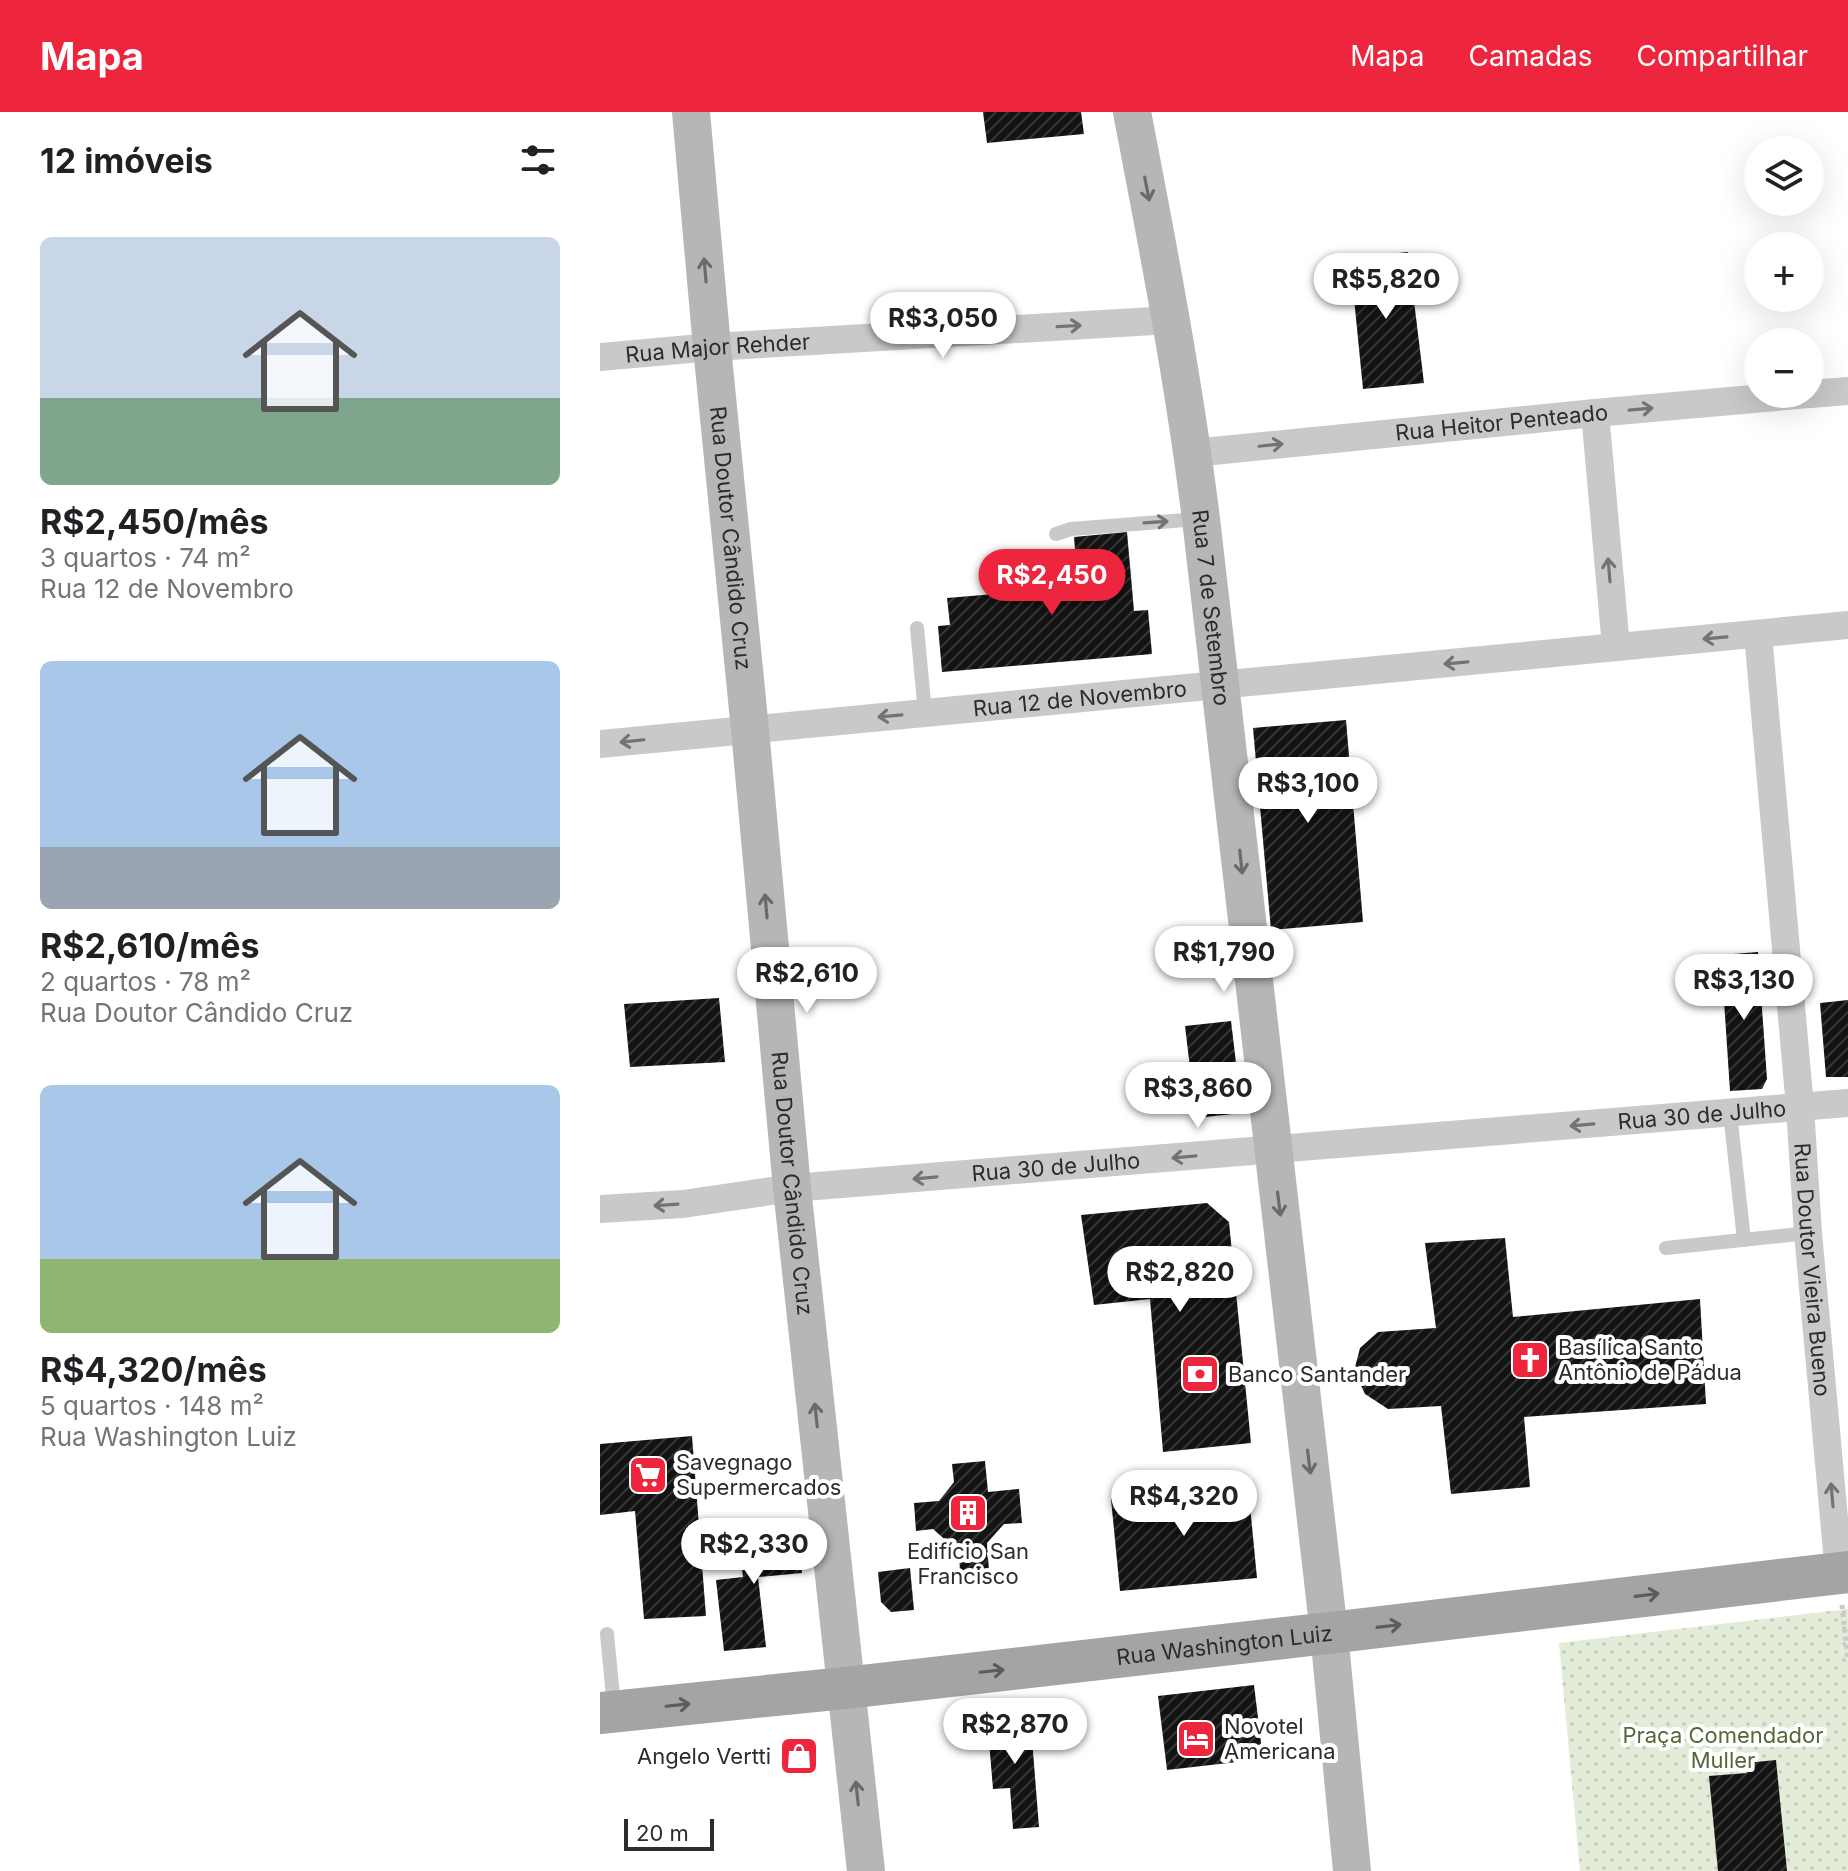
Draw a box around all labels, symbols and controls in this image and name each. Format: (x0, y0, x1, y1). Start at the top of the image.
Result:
text: Mapa (40, 33, 144, 79)
text: Mapa (1350, 39, 1424, 73)
text: Camadas (1468, 39, 1593, 73)
text: Compartilhar (1637, 39, 1808, 73)
map controls (1744, 136, 1824, 408)
button: layers (1744, 136, 1824, 216)
icon: filters (516, 138, 560, 182)
text: 12 imóveis (40, 140, 213, 181)
one-way arrow (1140, 175, 1155, 201)
button: + (1744, 232, 1824, 312)
pin: R$5,820 (1312, 253, 1460, 321)
one-way arrow (697, 257, 712, 284)
text: R$5,820 (1332, 263, 1440, 294)
icon: home (228, 289, 372, 433)
pin: R$3,050 (869, 292, 1017, 360)
text: R$3,050 (888, 302, 998, 333)
one-way arrow (1055, 318, 1082, 333)
street label: Rua Major Rehder (624, 328, 811, 368)
button: − (1744, 328, 1824, 408)
street label: Rua Heitor Penteado (1394, 399, 1609, 446)
one-way arrow (1627, 401, 1654, 416)
street label: Rua Doutor Cândido Cruz (705, 405, 757, 671)
one-way arrow (1257, 438, 1284, 453)
text: R$2,450/mês (40, 501, 269, 542)
street label: Rua 7 de Setembro (1187, 508, 1235, 707)
one-way arrow (1142, 514, 1169, 529)
text: 3 quartos · 74 m² (40, 542, 251, 573)
pin: R$2,450 (978, 549, 1126, 617)
one-way arrow (1602, 557, 1617, 584)
text: R$2,450 (997, 559, 1107, 590)
text: Rua 12 de Novembro (40, 573, 294, 604)
one-way arrow (1702, 631, 1729, 646)
one-way arrow (1443, 655, 1470, 670)
street label: Rua 12 de Novembro (972, 675, 1188, 721)
one-way arrow (877, 709, 904, 724)
icon: home (228, 713, 372, 857)
one-way arrow (619, 734, 645, 749)
pin: R$3,100 (1234, 757, 1382, 825)
text: R$3,100 (1257, 767, 1359, 798)
one-way arrow (1233, 848, 1248, 875)
one-way arrow (758, 893, 773, 919)
text: R$2,610/mês (40, 925, 260, 966)
pin: R$1,790 (1150, 926, 1298, 994)
text: R$1,790 (1173, 936, 1275, 967)
pin: R$2,610 (733, 947, 881, 1015)
pin: R$3,130 (1670, 954, 1818, 1022)
text: R$2,610 (755, 957, 859, 988)
text: R$3,130 (1693, 964, 1795, 995)
text: 2 quartos · 78 m² (40, 966, 251, 997)
text: Rua Doutor Cândido Cruz (40, 997, 353, 1028)
street label: Rua Doutor Cândido Cruz (767, 1050, 819, 1317)
pin: R$3,860 (1124, 1062, 1272, 1130)
text: R$3,860 (1143, 1072, 1253, 1103)
street label: Rua 30 de Julho (1616, 1095, 1787, 1135)
one-way arrow (1569, 1118, 1596, 1133)
icon: home (228, 1137, 372, 1281)
street label: Rua Doutor Vieira Bueno (1789, 1142, 1836, 1398)
street label: Rua 30 de Julho (971, 1147, 1141, 1187)
one-way arrow (1171, 1150, 1198, 1165)
one-way arrow (912, 1171, 939, 1186)
one-way arrow (1272, 1191, 1287, 1216)
one-way arrow (653, 1198, 680, 1213)
pin: R$2,820 (1106, 1246, 1254, 1314)
text: R$2,820 (1125, 1256, 1235, 1287)
place label: Basílica Santo Antônio de Pádua (1558, 1334, 1742, 1385)
church icon: Basílica Santo Antônio de Pádua (1509, 1339, 1551, 1381)
text: R$4,320/mês (40, 1349, 267, 1390)
bank icon: Banco Santander (1179, 1353, 1221, 1395)
place label: Banco Santander (1228, 1361, 1406, 1387)
text: 5 quartos · 148 m² (40, 1390, 264, 1421)
one-way arrow (808, 1402, 823, 1429)
text: Rua Washington Luiz (40, 1421, 297, 1452)
one-way arrow (1302, 1448, 1317, 1475)
place label: Savegnago Supermercados (676, 1449, 841, 1500)
supermarket icon: Savegnago Supermercados (627, 1454, 669, 1496)
pin: R$4,320 (1110, 1470, 1258, 1538)
text: R$4,320 (1129, 1480, 1239, 1511)
one-way arrow (1824, 1482, 1839, 1509)
building icon: Edifício San Francisco (947, 1492, 989, 1534)
pin: R$2,330 (680, 1518, 828, 1586)
text: R$2,330 (699, 1528, 809, 1559)
place label: Edifício San Francisco (907, 1538, 1029, 1589)
one-way arrow (1634, 1588, 1660, 1603)
one-way arrow (1375, 1619, 1402, 1634)
street label: Rua Washington Luiz (1115, 1620, 1334, 1670)
one-way arrow (978, 1664, 1005, 1679)
one-way arrow (664, 1697, 691, 1712)
pin: R$2,870 (941, 1698, 1089, 1766)
text: R$2,870 (961, 1708, 1069, 1739)
place label: Novotel Americana (1224, 1713, 1336, 1764)
hotel icon: Novotel Americana (1175, 1718, 1217, 1760)
park label: Praça Comendador Muller (1622, 1722, 1824, 1773)
shop icon: Angelo Vertti (778, 1735, 820, 1777)
place label: Angelo Vertti (637, 1743, 771, 1769)
one-way arrow (849, 1781, 864, 1807)
scale bar (624, 1815, 714, 1851)
text: 20 m (636, 1820, 689, 1846)

